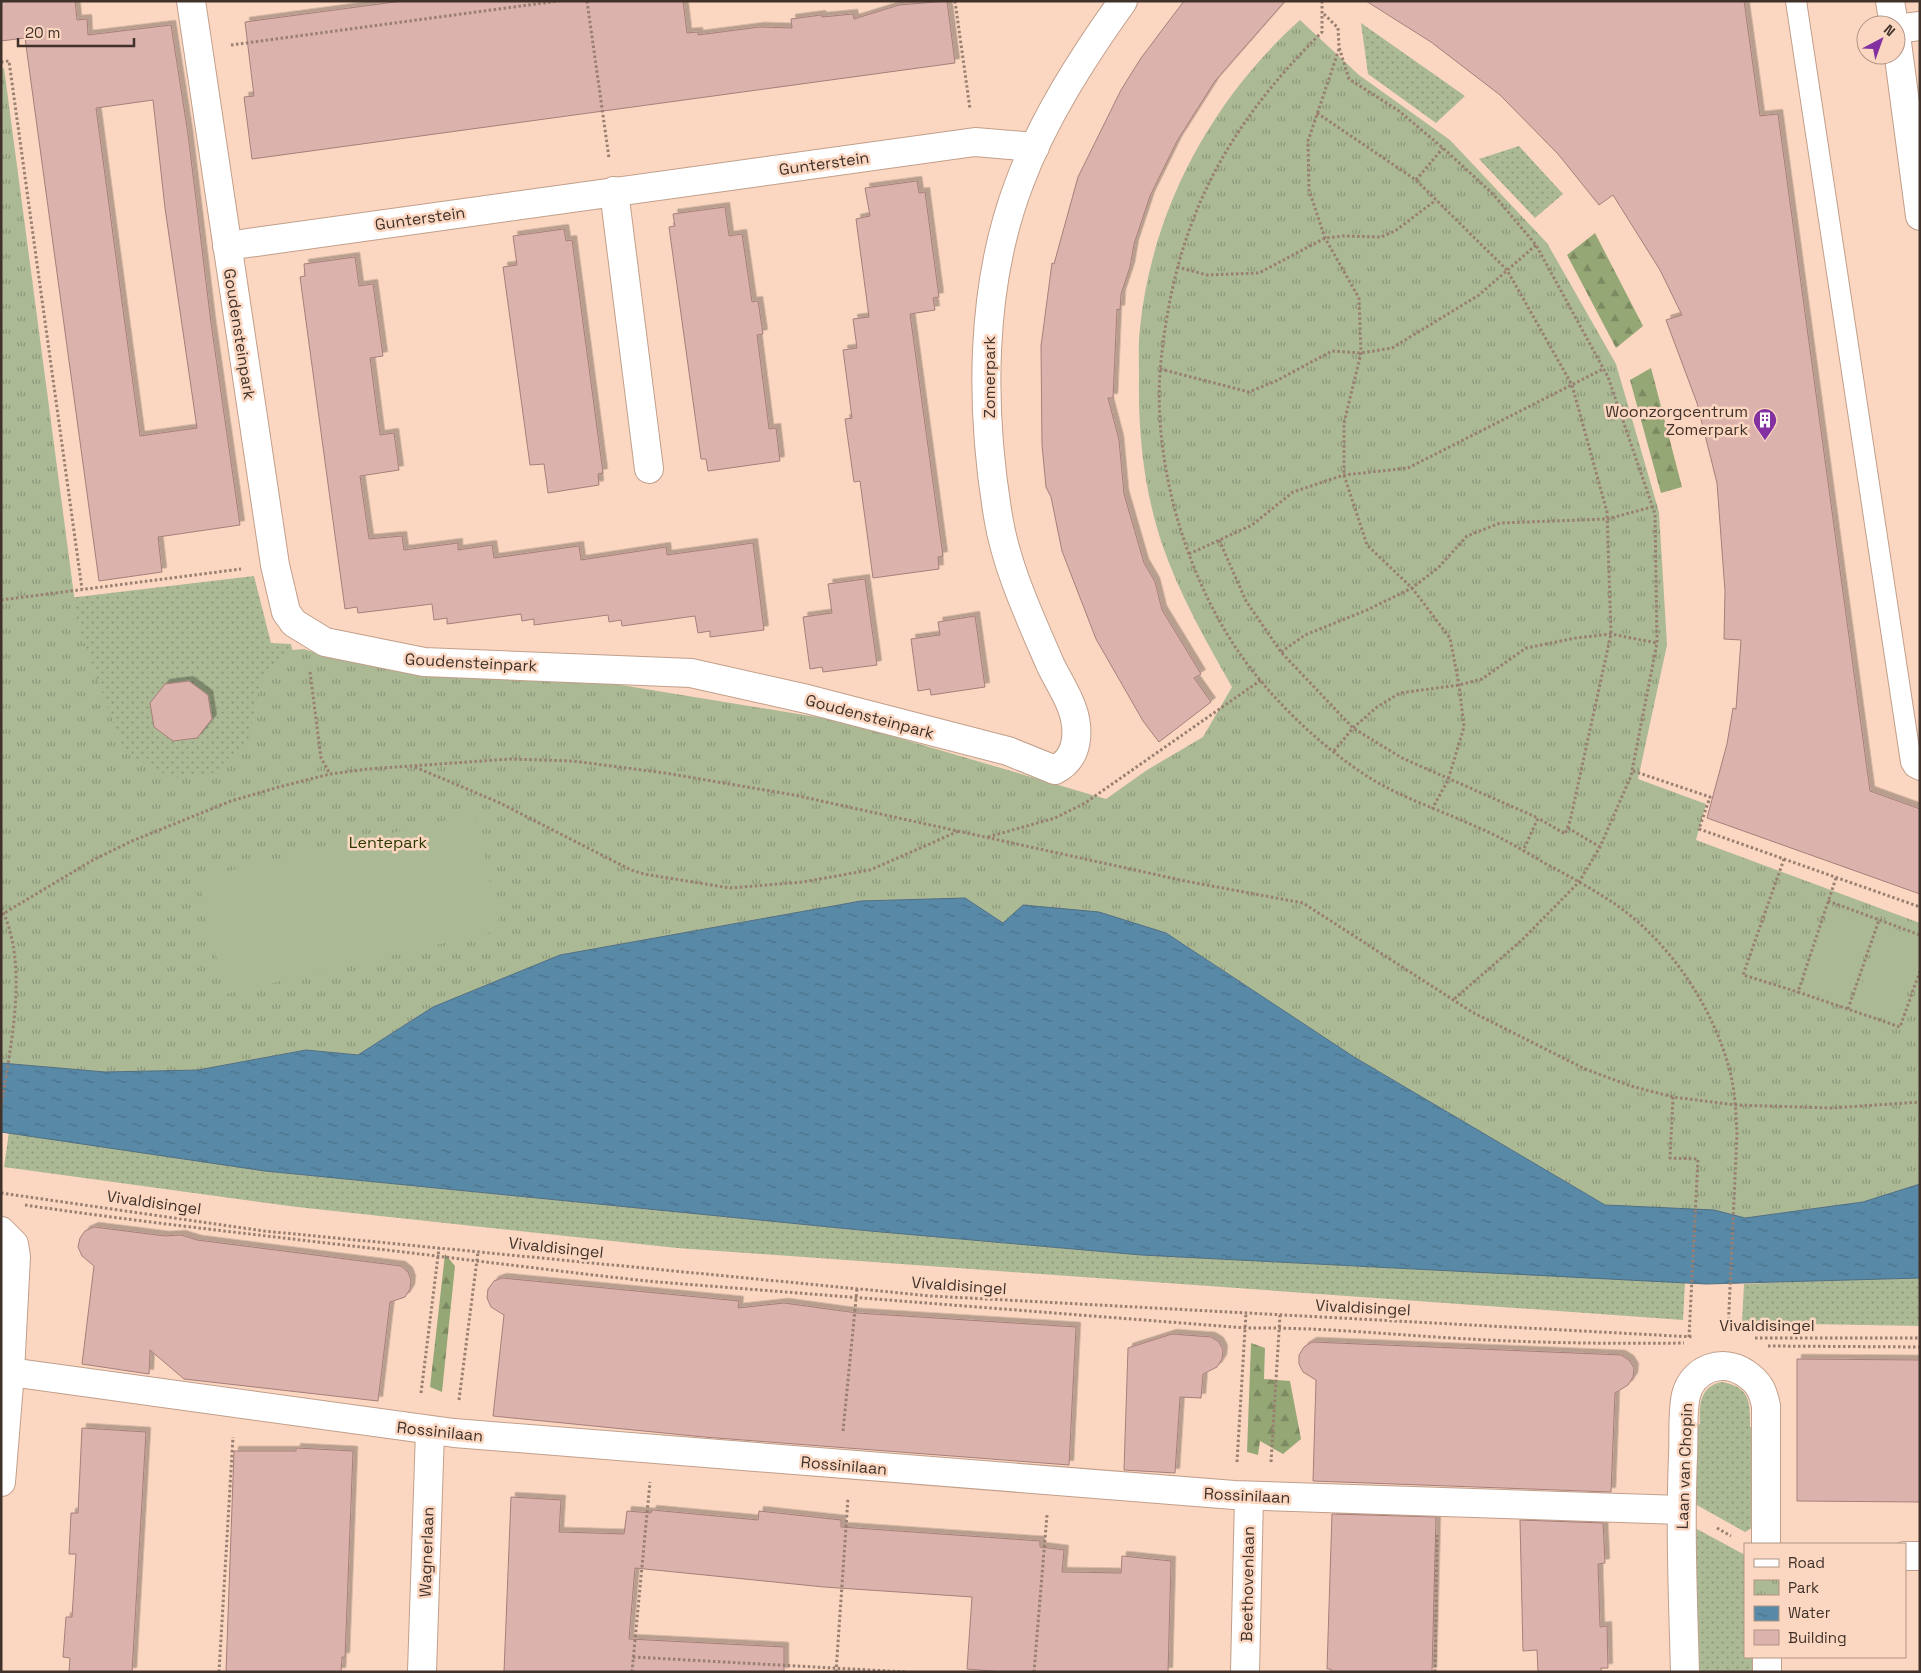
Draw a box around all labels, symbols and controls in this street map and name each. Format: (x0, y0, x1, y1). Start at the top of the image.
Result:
scale bar (18, 15, 134, 47)
north arrow (1856, 15, 1906, 65)
text: N (1880, 20, 1899, 40)
text: 20 m (25, 23, 60, 42)
street label: Gunterstein (778, 147, 871, 180)
street label: Gunterstein (374, 202, 467, 235)
street label: Goudensteinpark (219, 267, 260, 402)
street label: Zomerpark (979, 335, 1000, 418)
place label: Woonzorgcentrum Zomerpark (1605, 401, 1748, 440)
building icon: Woonzorgcentrum Zomerpark (1752, 407, 1778, 441)
street label: Goudensteinpark (404, 649, 538, 676)
street label: Goudensteinpark (803, 689, 937, 744)
park label: Lentepark (349, 832, 428, 853)
street label: Vivaldisingel (105, 1185, 203, 1220)
street label: Vivaldisingel (507, 1232, 604, 1263)
street label: Vivaldisingel (911, 1272, 1007, 1299)
street label: Vivaldisingel (1315, 1295, 1411, 1320)
street label: Vivaldisingel (1719, 1315, 1815, 1336)
street label: Laan van Chopin (1672, 1402, 1697, 1530)
street label: Rossinilaan (396, 1417, 484, 1446)
street label: Rossinilaan (800, 1451, 888, 1480)
street label: Rossinilaan (1203, 1483, 1291, 1508)
street label: Wagnerlaan (414, 1506, 439, 1598)
street label: Beethovenlaan (1236, 1526, 1259, 1642)
legend (1744, 1543, 1906, 1658)
text: Road (1788, 1553, 1825, 1572)
text: Park (1788, 1578, 1819, 1597)
text: Water (1788, 1603, 1831, 1622)
text: Building (1788, 1628, 1847, 1647)

